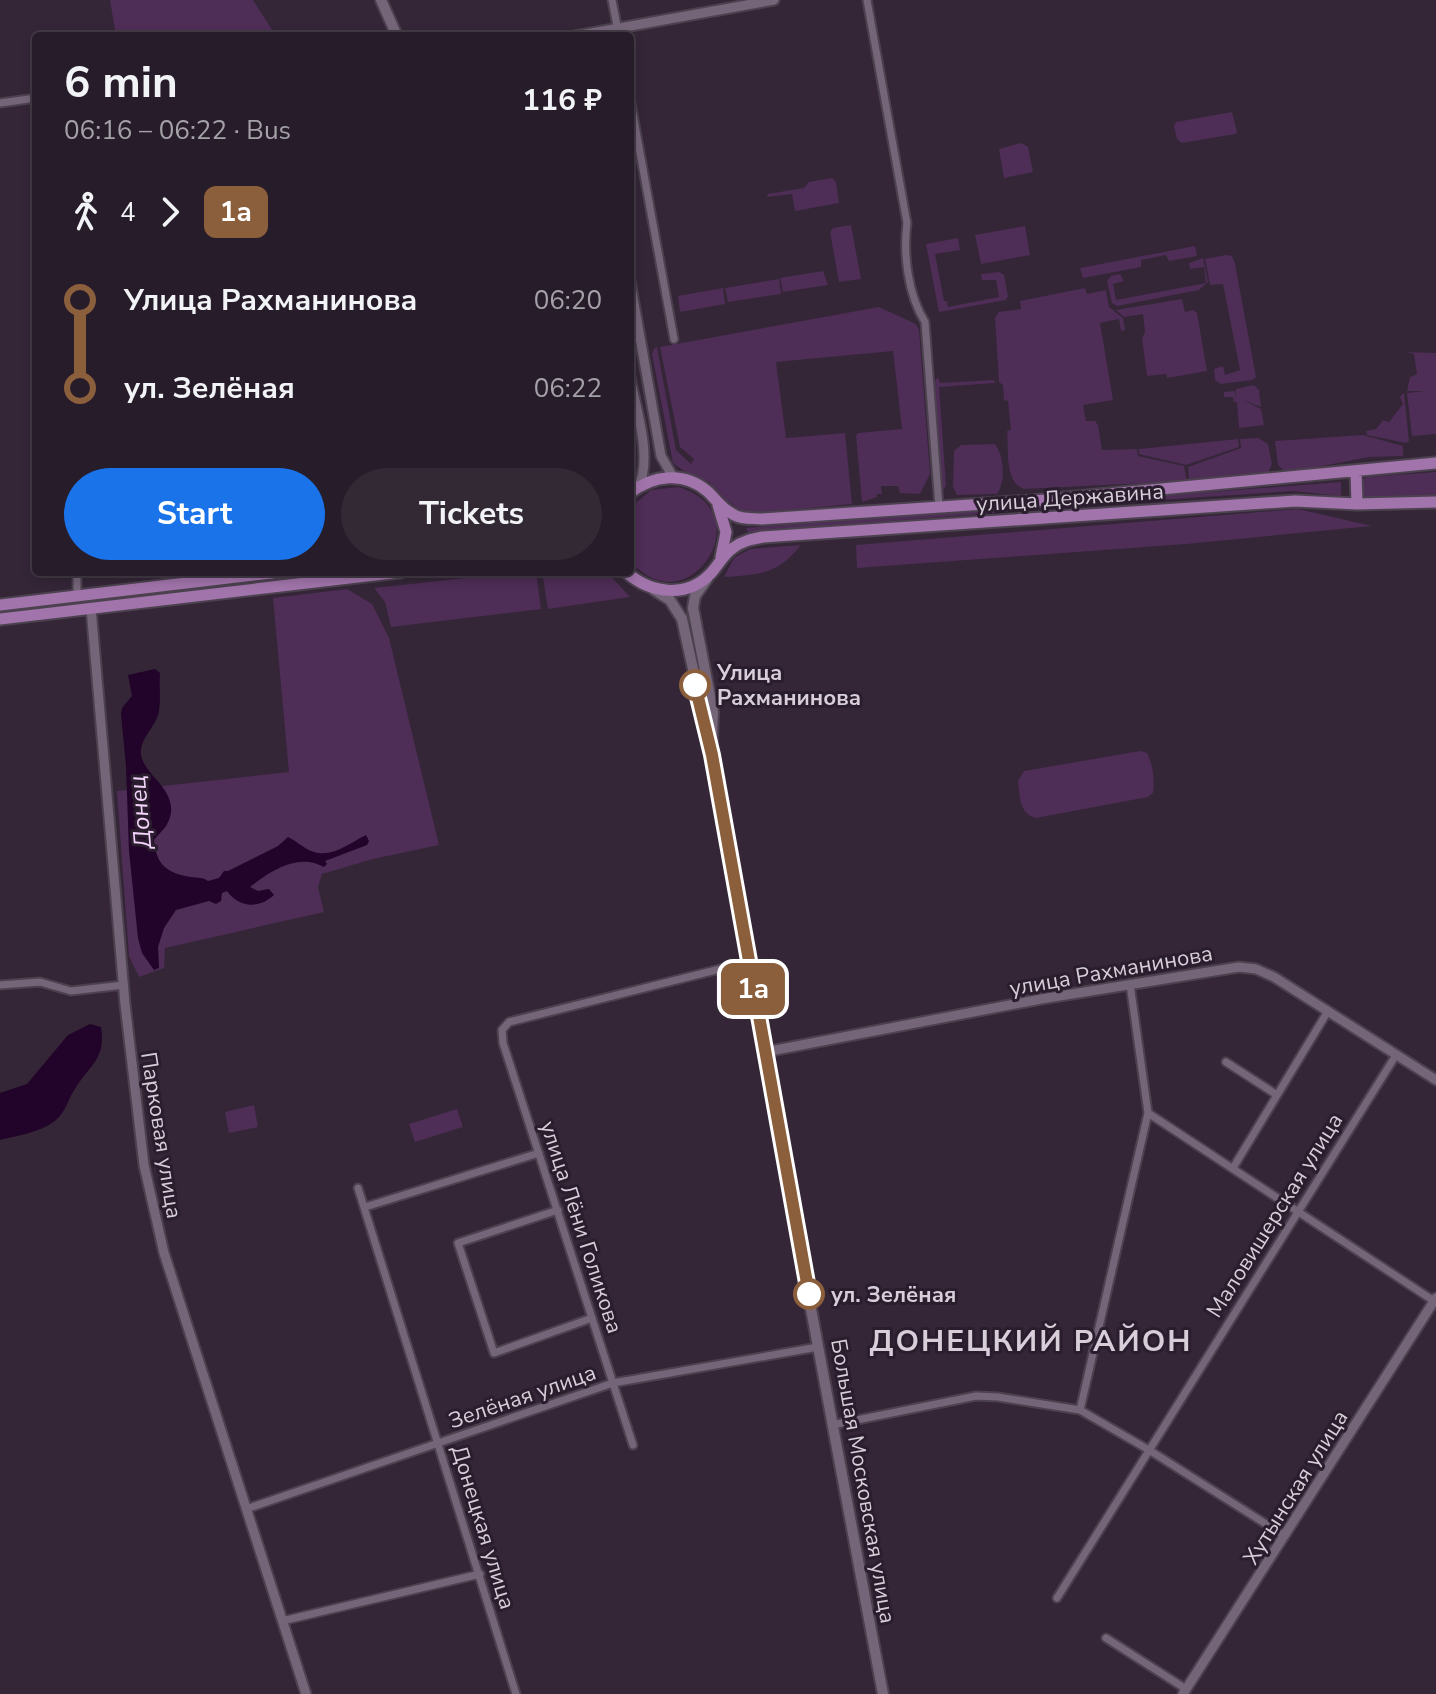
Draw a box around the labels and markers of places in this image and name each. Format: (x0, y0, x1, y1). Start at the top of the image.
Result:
place label: Улица Рахманинова (716, 658, 861, 713)
marker: Улица Рахманинова (680, 670, 710, 700)
marker: ул. Зелёная (794, 1279, 824, 1309)
place label: ул. Зелёная (831, 1280, 956, 1310)

